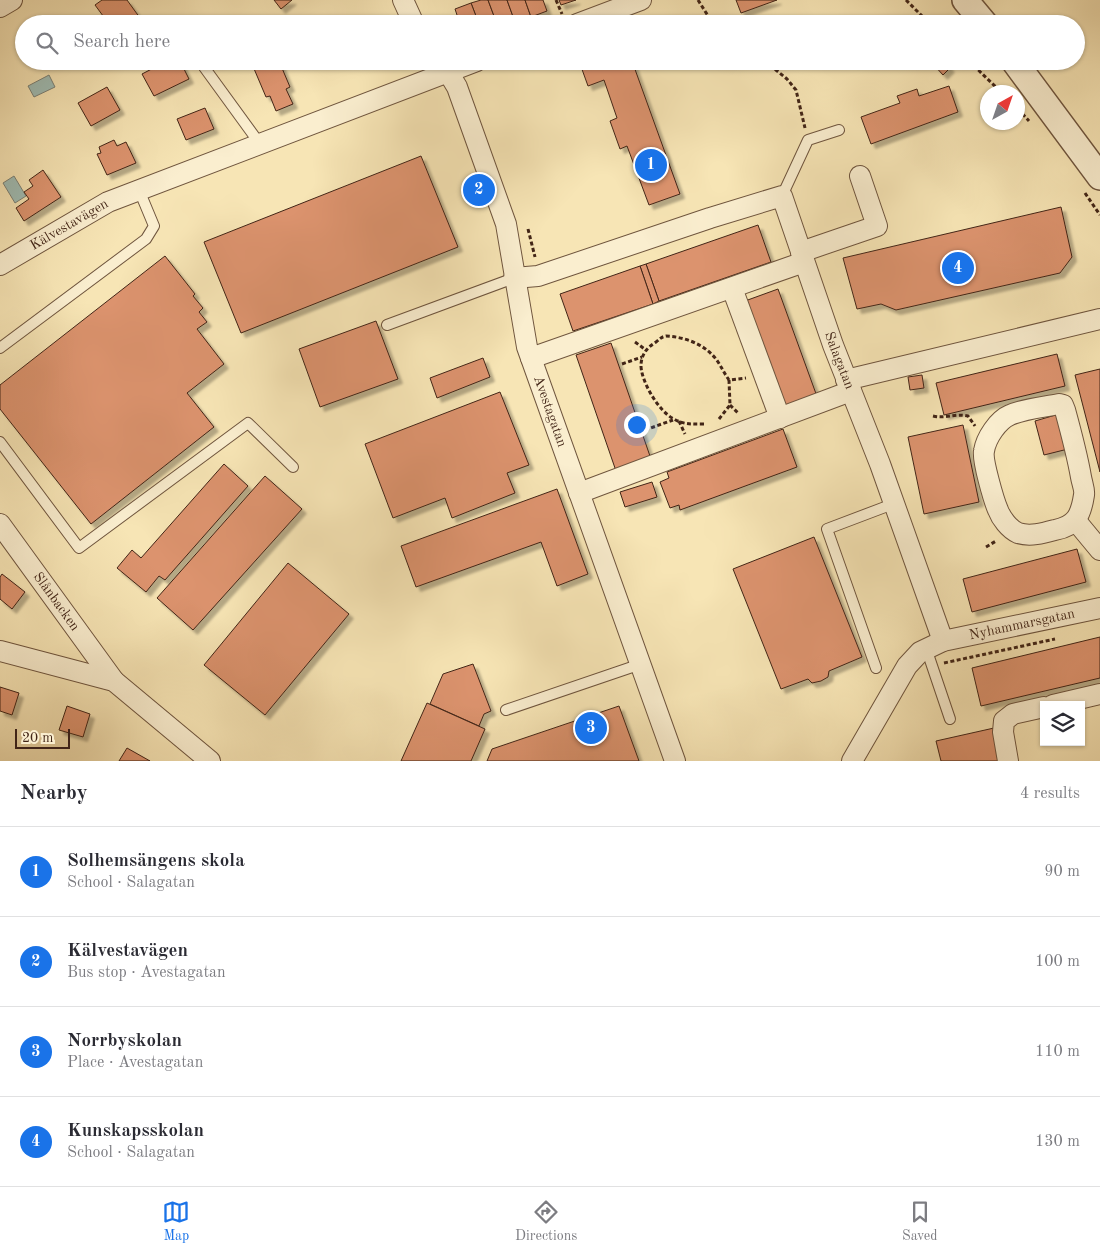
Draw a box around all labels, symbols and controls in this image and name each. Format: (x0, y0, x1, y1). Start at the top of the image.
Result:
search box (15, 15, 1085, 70)
icon: search (33, 29, 61, 57)
text: Search here (73, 33, 170, 52)
north arrow (980, 85, 1025, 130)
pin: 1 (635, 146, 667, 184)
pin: 2 (463, 171, 495, 209)
street label: Kälvestavägen (28, 196, 111, 253)
pin: 4 (942, 249, 974, 287)
street label: Salagatan (822, 330, 857, 391)
street label: Avestagatan (531, 374, 569, 449)
your location (624, 412, 650, 438)
street label: Slånbacken (31, 570, 82, 634)
street label: Nyhammarsgatan (968, 606, 1076, 642)
map controls (1040, 701, 1085, 746)
button: layers (1040, 701, 1085, 746)
pin: 3 (575, 709, 607, 747)
scale bar (15, 726, 70, 749)
text: 20 m (22, 731, 53, 745)
text: Nearby (20, 783, 88, 804)
text: 4 results (1020, 786, 1080, 802)
text: Solhemsängens skola (67, 852, 245, 871)
text: 1 (31, 864, 41, 880)
text: 90 m (1044, 864, 1080, 880)
text: School · Salagatan (67, 875, 195, 891)
text: Kälvestavägen (67, 942, 188, 961)
text: 2 (31, 954, 41, 970)
text: 100 m (1035, 954, 1080, 970)
text: Bus stop · Avestagatan (67, 965, 226, 981)
text: Norrbyskolan (67, 1032, 182, 1051)
text: 3 (31, 1044, 41, 1060)
text: 110 m (1035, 1044, 1080, 1060)
text: Place · Avestagatan (67, 1055, 203, 1071)
text: Kunskapsskolan (67, 1122, 204, 1141)
text: 4 (31, 1134, 41, 1150)
text: 130 m (1035, 1134, 1080, 1150)
text: School · Salagatan (67, 1145, 195, 1161)
tab: Map (162, 1198, 190, 1245)
tab: Directions (515, 1198, 577, 1245)
tab: Saved (902, 1198, 938, 1245)

